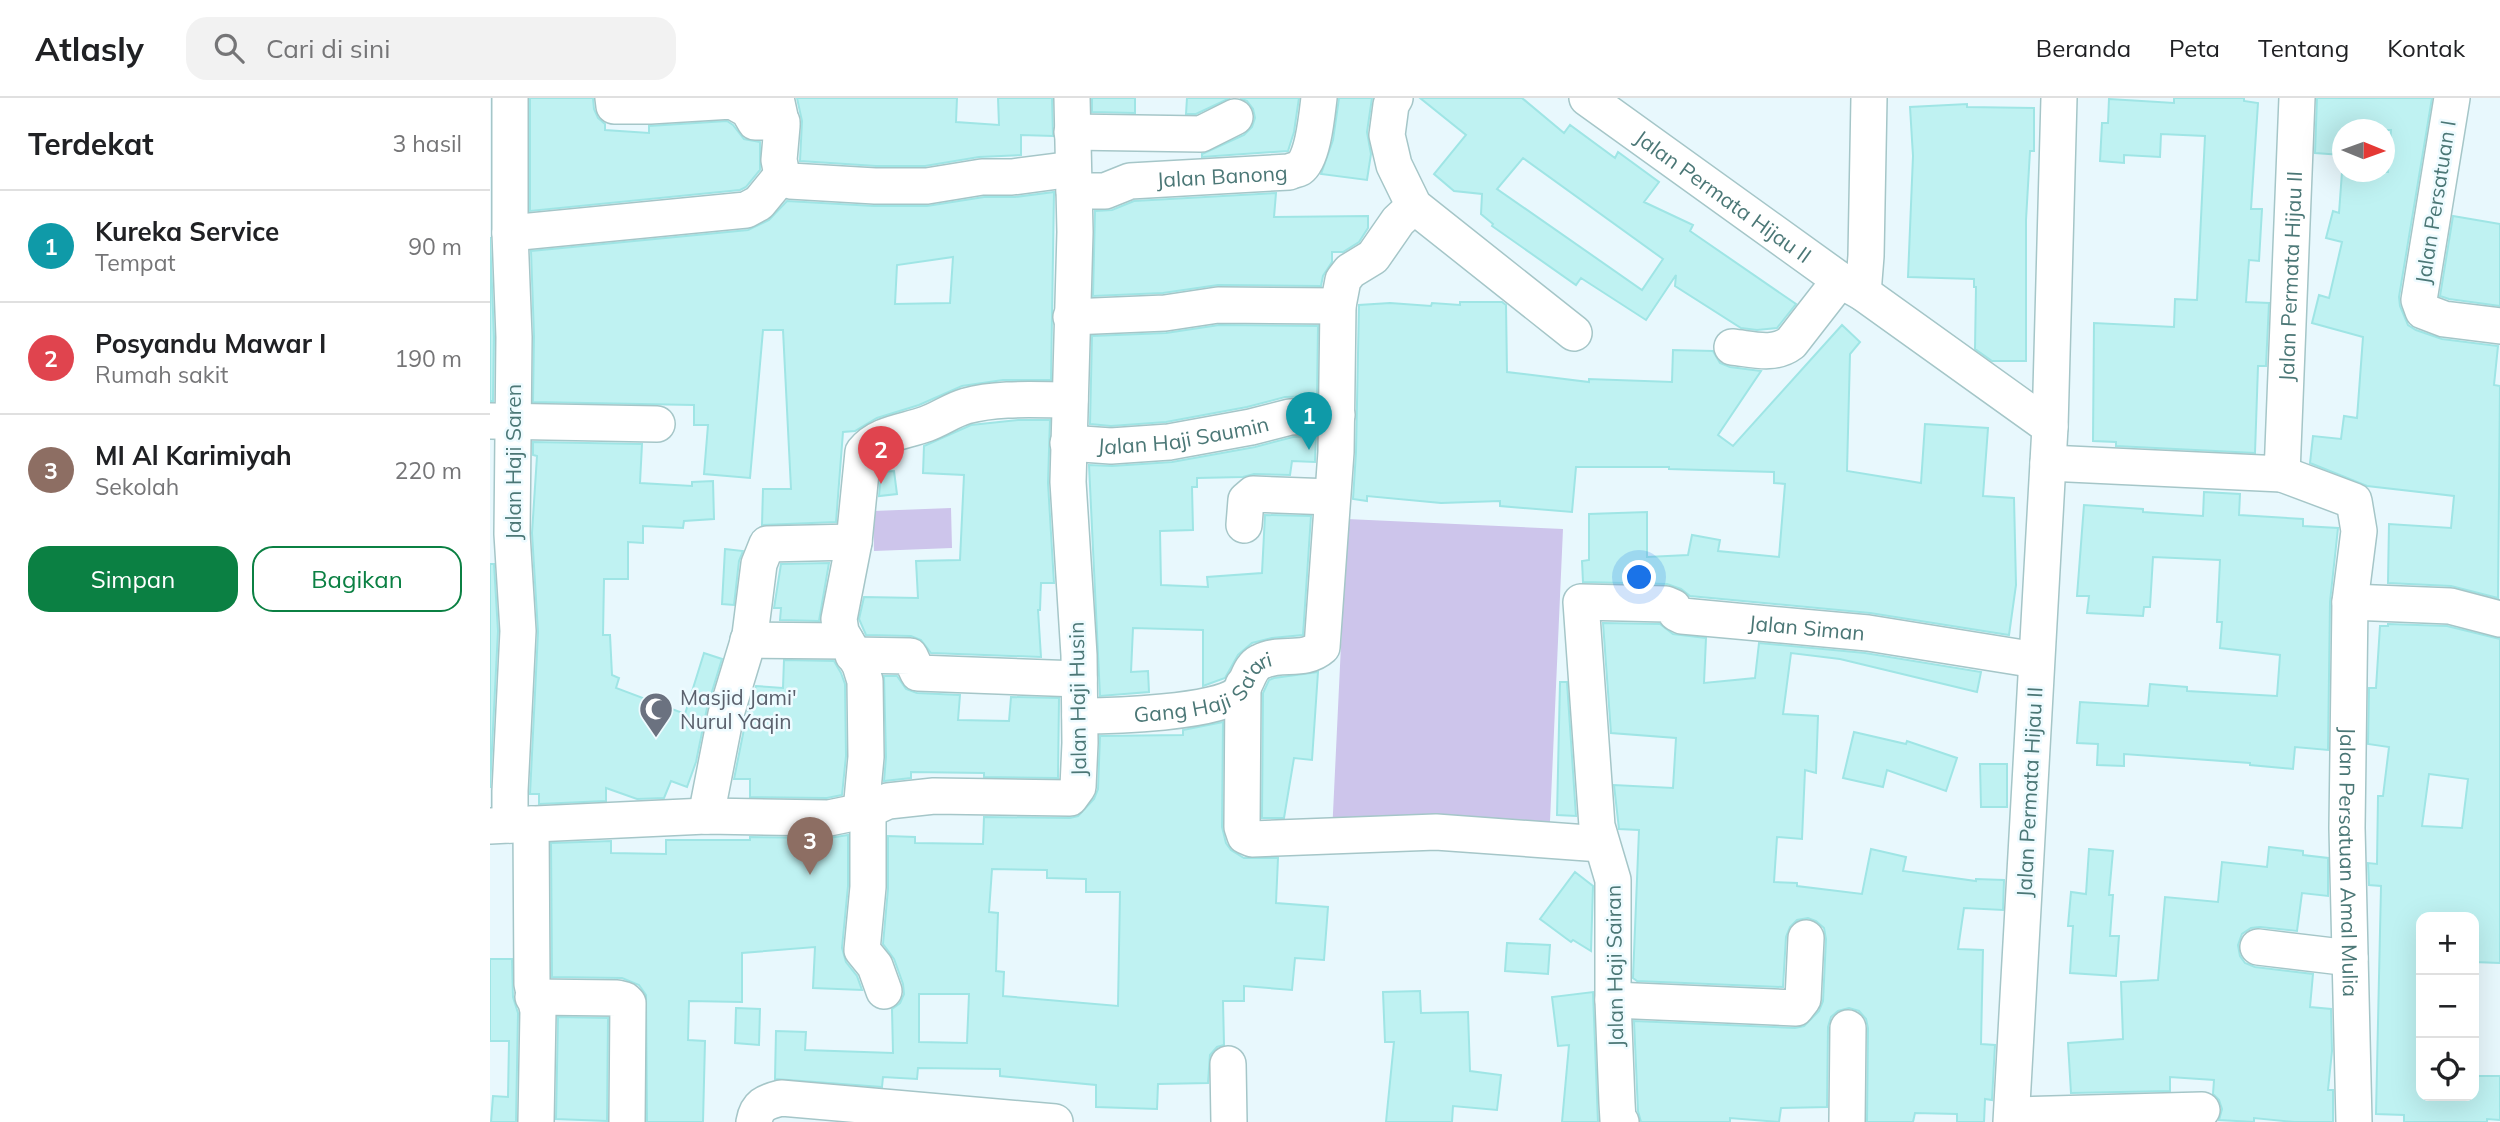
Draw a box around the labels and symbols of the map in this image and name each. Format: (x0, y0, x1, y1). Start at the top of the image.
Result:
street label: Jalan Persatuan I (2409, 118, 2461, 286)
north arrow (2332, 119, 2395, 182)
street label: Jalan Permata Hijau II (1630, 124, 1817, 268)
street label: Jalan Banong (1156, 159, 1288, 192)
street label: Jalan Permata Hijau II (2273, 171, 2307, 382)
street label: Jalan Haji Saren (500, 384, 526, 540)
pin: 1 (1286, 392, 1332, 450)
street label: Jalan Haji Saumin (1097, 410, 1271, 459)
pin: 2 (858, 426, 904, 484)
your location (1622, 560, 1656, 594)
street label: Jalan Siman (1748, 609, 1866, 646)
street label: Jalan Haji Husin (1063, 621, 1091, 777)
street label: Gang Haji Sa'ari (1133, 645, 1274, 727)
place label: Masjid Jami' Nurul Yaqin (680, 684, 797, 734)
street label: Jalan Permata Hijau II (2011, 686, 2047, 898)
mosque icon: Masjid Jami' Nurul Yaqin (637, 690, 675, 739)
street label: Jalan Persatuan Amal Mulia (2334, 727, 2364, 997)
pin: 3 (787, 817, 833, 875)
street label: Jalan Haji Sairan (1600, 885, 1628, 1047)

